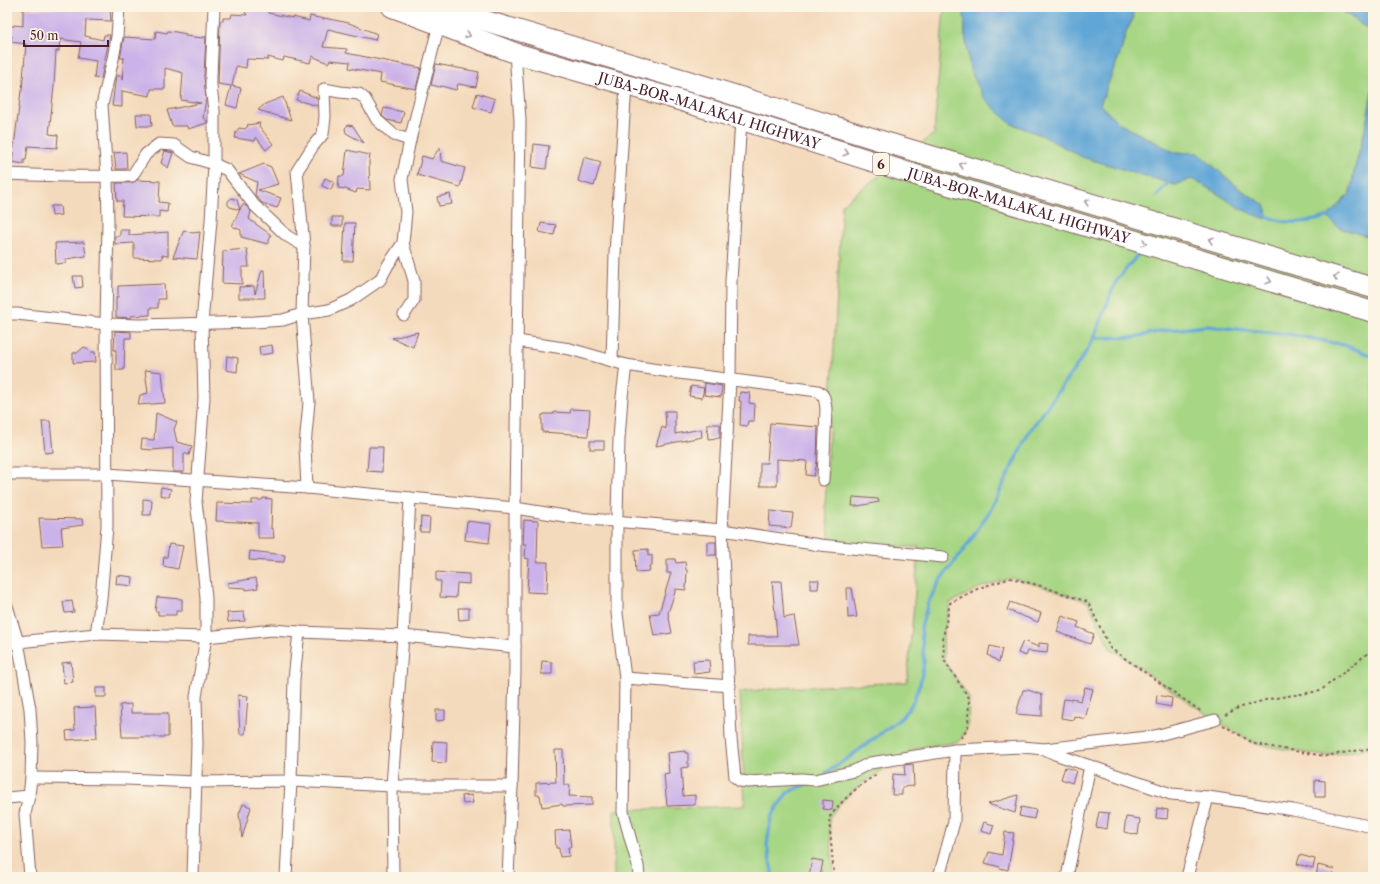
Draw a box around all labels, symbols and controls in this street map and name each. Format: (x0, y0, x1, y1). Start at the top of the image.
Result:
scale bar (24, 22, 108, 48)
text: 50 m (30, 28, 59, 43)
one-way arrow (464, 30, 471, 38)
street label: JUBA-BOR-MALAKAL HIGHWAY (594, 68, 824, 154)
one-way arrow (842, 148, 849, 157)
road number: 6 (873, 153, 889, 175)
one-way arrow (959, 161, 966, 170)
street label: JUBA-BOR-MALAKAL HIGHWAY (904, 163, 1133, 248)
one-way arrow (1083, 198, 1090, 207)
one-way arrow (1208, 236, 1215, 245)
one-way arrow (1140, 238, 1147, 247)
one-way arrow (1332, 273, 1339, 282)
one-way arrow (1265, 276, 1272, 285)

